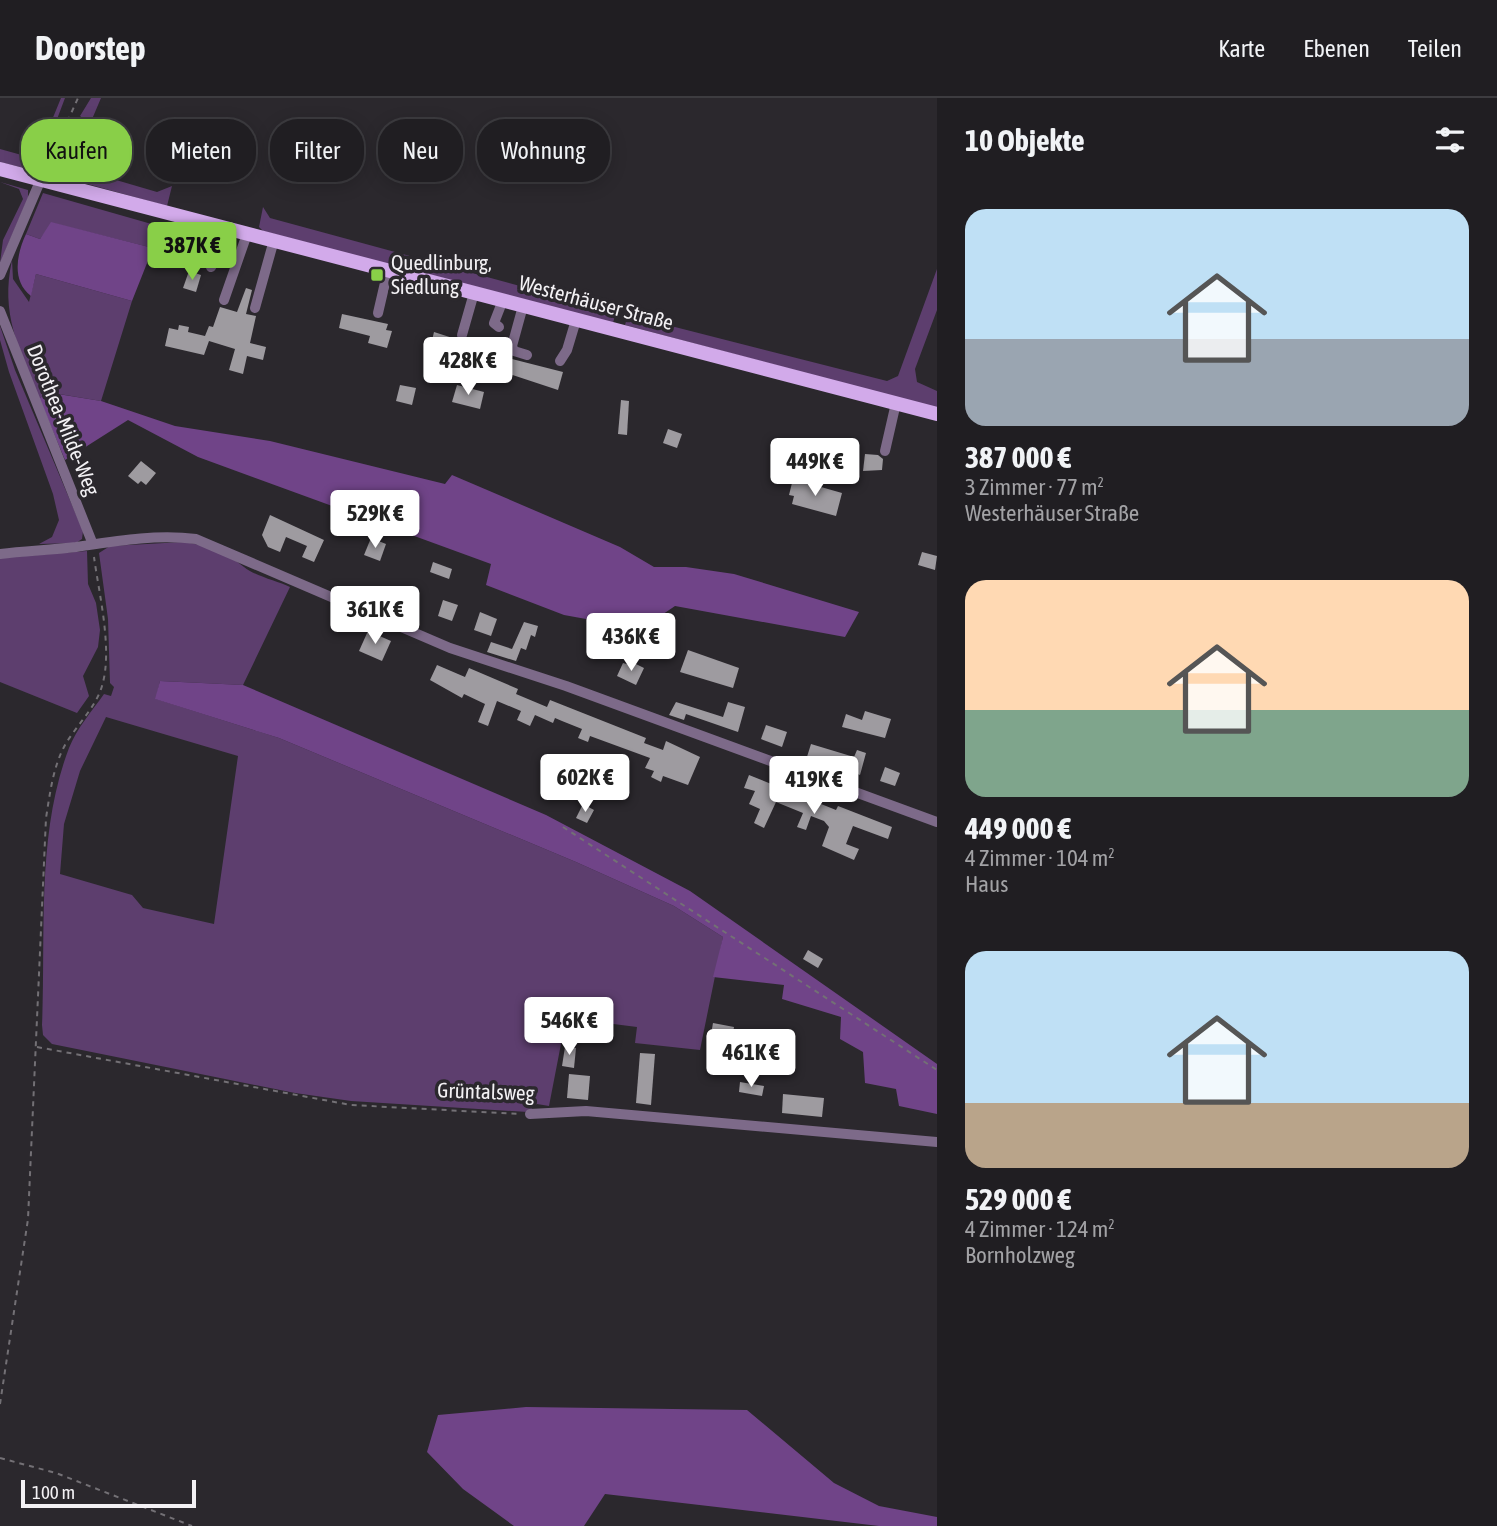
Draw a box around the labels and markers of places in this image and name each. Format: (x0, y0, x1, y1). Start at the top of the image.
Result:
pin: 387K € (135, 222, 249, 282)
place label: Quedlinburg, Siedlung (391, 250, 492, 298)
marker: Quedlinburg, Siedlung (369, 267, 385, 283)
pin: 428K € (411, 338, 525, 397)
pin: 449K € (758, 438, 872, 498)
pin: 529K € (318, 490, 432, 550)
pin: 361K € (318, 587, 432, 646)
pin: 436K € (574, 614, 688, 673)
pin: 602K € (528, 754, 642, 814)
pin: 419K € (757, 756, 871, 816)
pin: 546K € (512, 998, 626, 1057)
pin: 461K € (694, 1030, 808, 1089)

